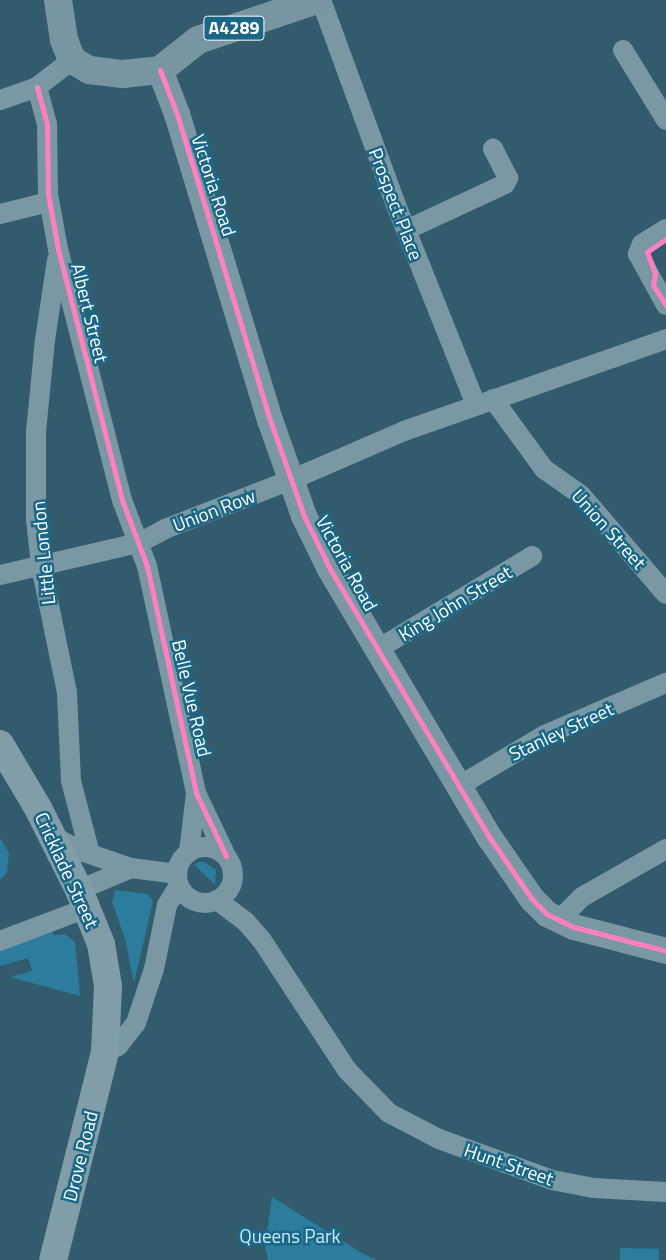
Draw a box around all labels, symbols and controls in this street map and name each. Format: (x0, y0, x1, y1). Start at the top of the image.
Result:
road number: A4289 (203, 12, 265, 44)
street label: Victoria Road (187, 131, 241, 239)
street label: Prospect Place (364, 145, 428, 263)
street label: Albert Street (67, 261, 113, 365)
street label: Union Row (169, 484, 259, 536)
street label: Union Street (567, 484, 651, 574)
street label: Little London (26, 500, 60, 606)
street label: Victoria Road (311, 511, 383, 615)
street label: King John Street (394, 560, 516, 646)
street label: Belle Vue Road (167, 637, 217, 759)
street label: Stanley Street (505, 697, 617, 765)
street label: Cricklade Street (30, 808, 104, 932)
street label: Drove Road (58, 1108, 102, 1204)
street label: Hunt Street (461, 1138, 557, 1190)
park label: Queens Park (239, 1225, 341, 1247)

